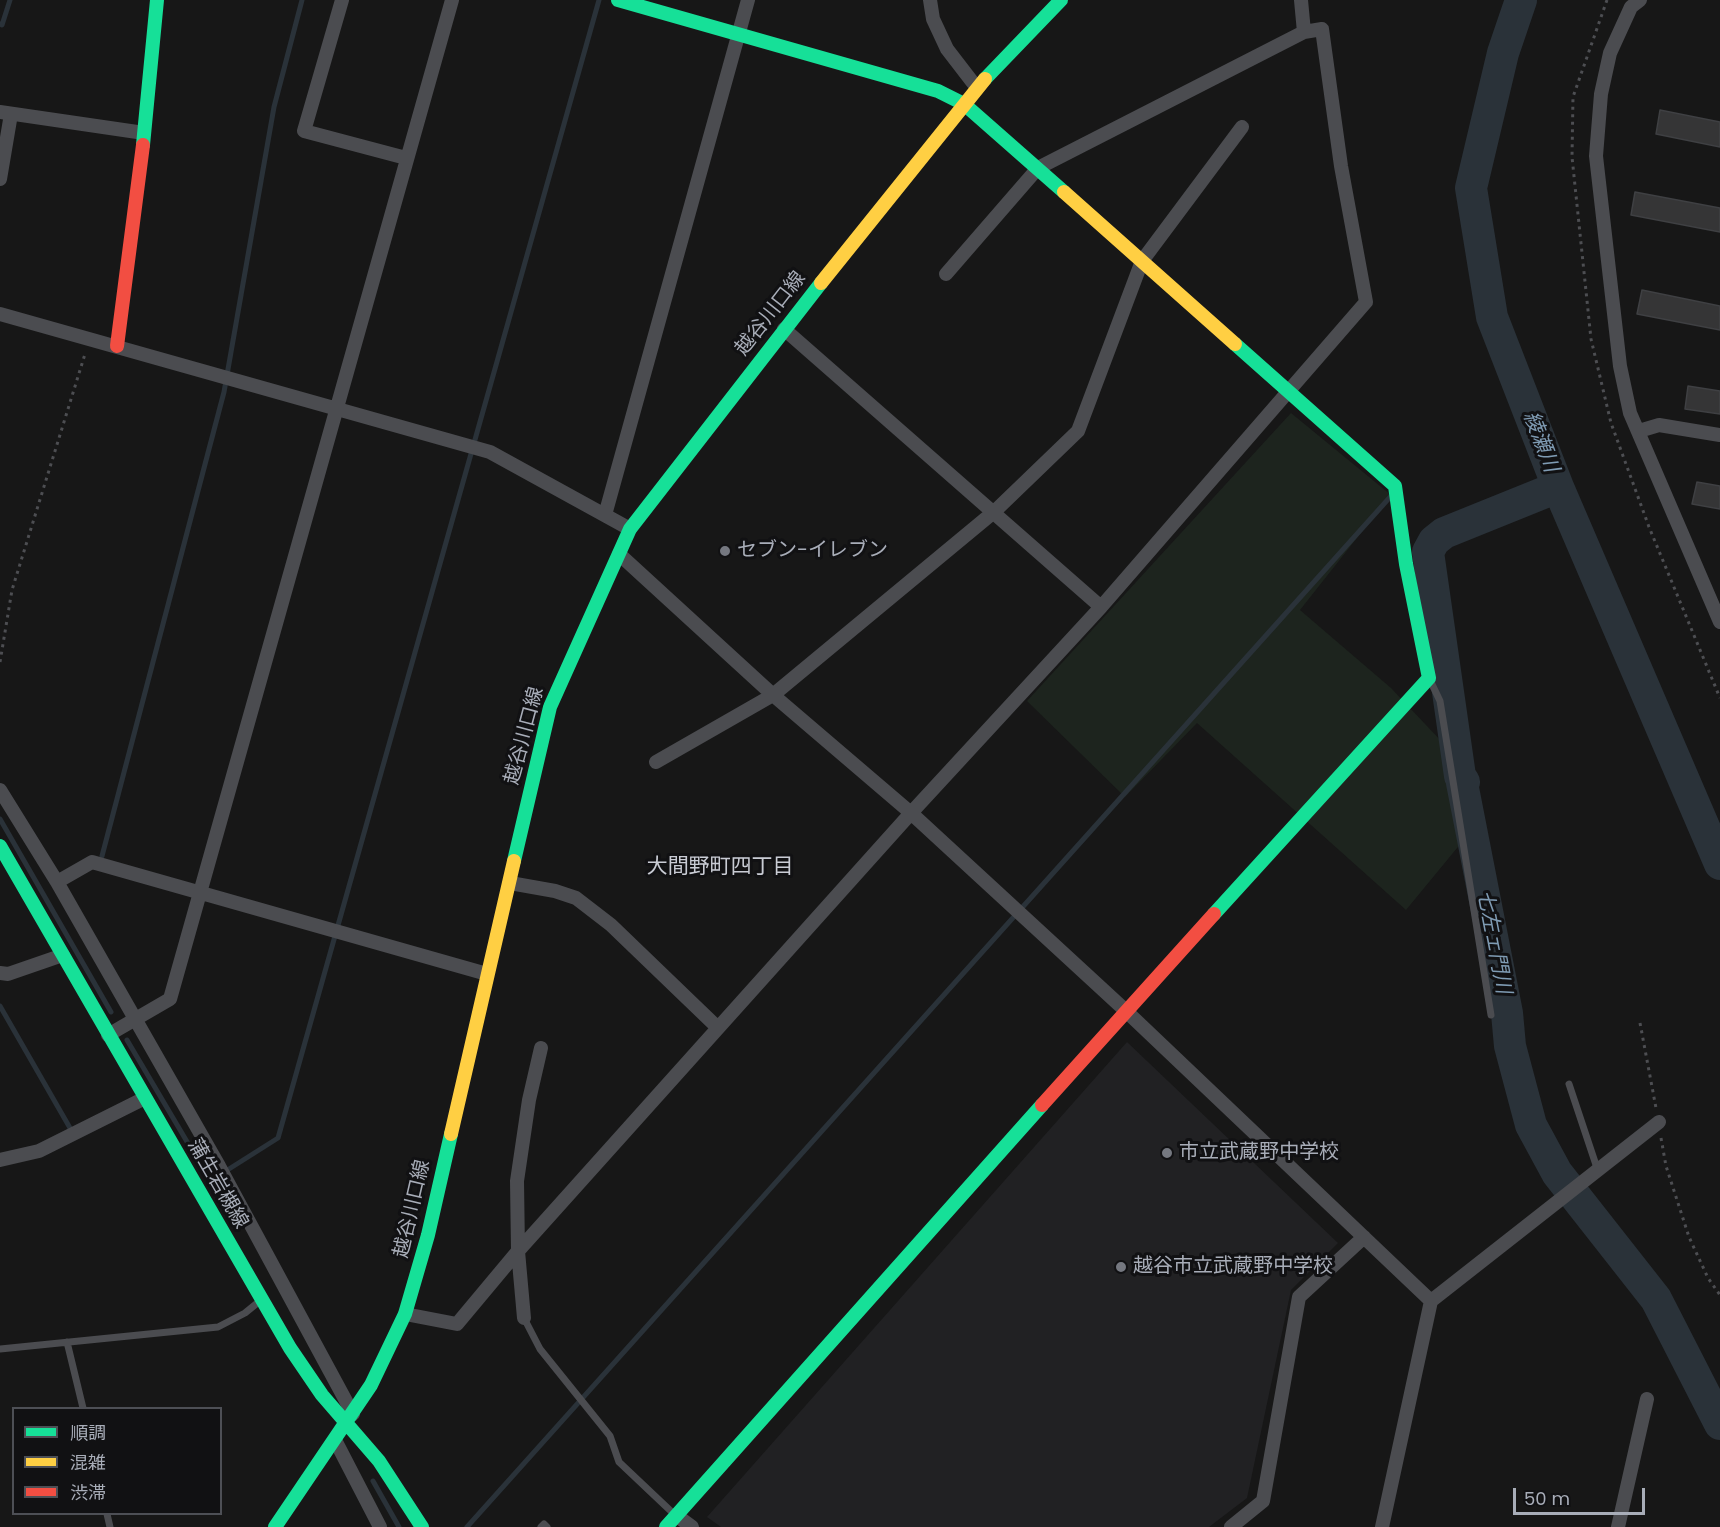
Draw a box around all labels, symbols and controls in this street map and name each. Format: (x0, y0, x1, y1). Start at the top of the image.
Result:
street label: 越谷川口線 (731, 267, 811, 361)
water label: 綾瀬川 (1517, 408, 1563, 476)
place label: セブン-イレブン (737, 539, 888, 563)
marker: セブン-イレブン (718, 544, 732, 558)
street label: 越谷川口線 (500, 685, 550, 787)
district label: 大間野町四丁目 (647, 855, 793, 881)
water label: 七左ェ門川 (1471, 888, 1515, 996)
street label: 蒲生岩槻線 (182, 1135, 252, 1233)
place label: 市立武蔵野中学校 (1179, 1141, 1339, 1165)
marker: 市立武蔵野中学校 (1160, 1146, 1174, 1160)
street label: 越谷川口線 (390, 1158, 436, 1260)
place label: 越谷市立武蔵野中学校 (1133, 1255, 1333, 1279)
marker: 越谷市立武蔵野中学校 (1114, 1260, 1128, 1274)
legend (12, 1407, 222, 1515)
text: 順調 (70, 1420, 106, 1445)
text: 混雑 (70, 1450, 106, 1475)
scale bar (1516, 1476, 1648, 1514)
text: 渋滞 (70, 1480, 106, 1505)
text: 50 m (1524, 1486, 1570, 1511)

